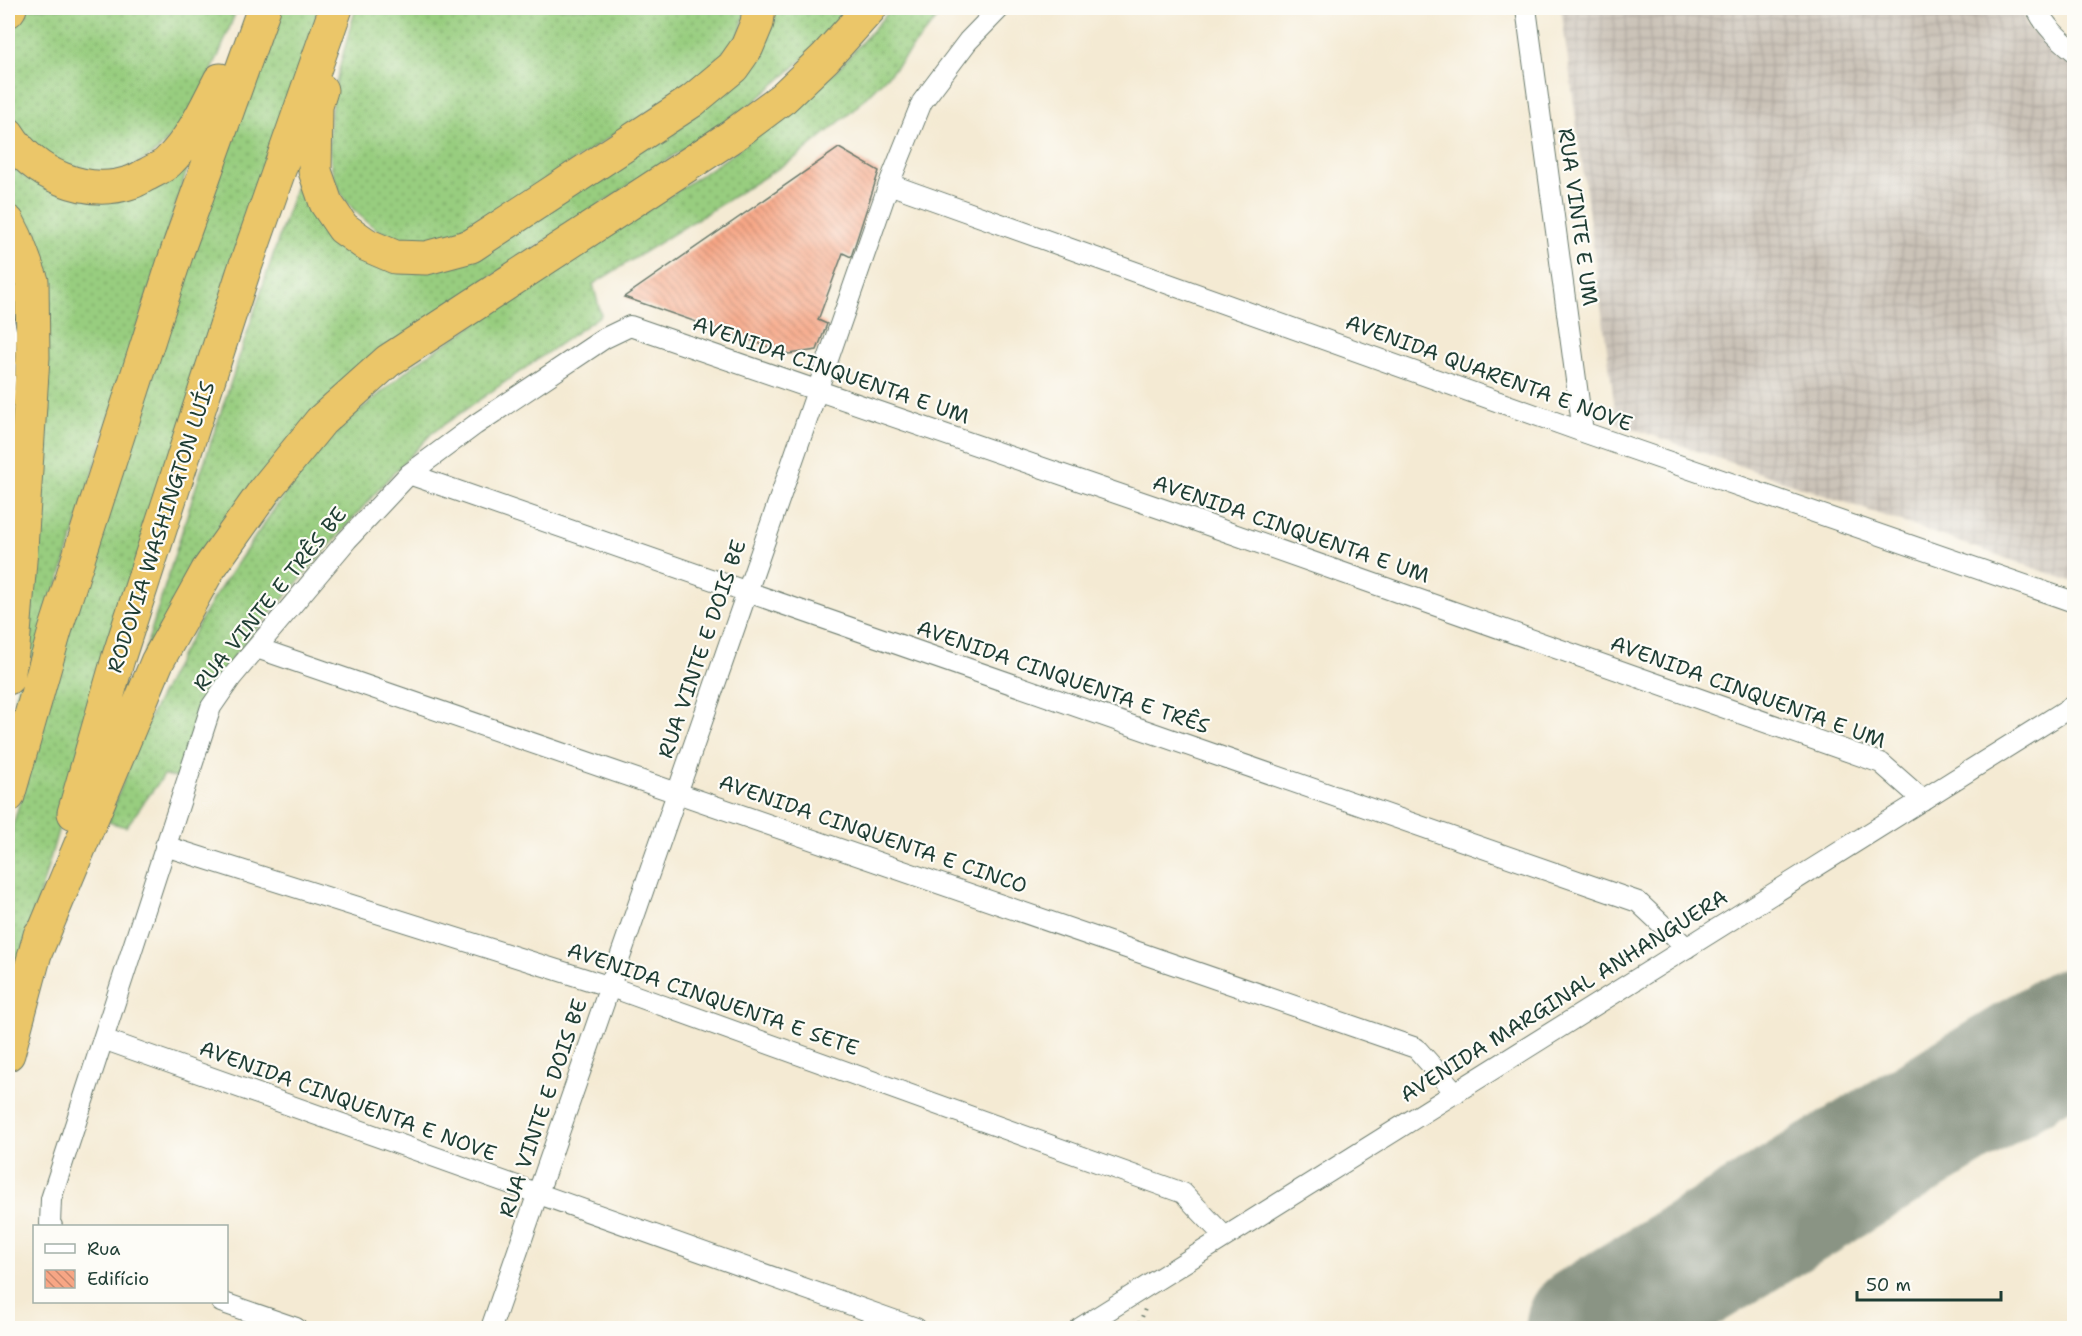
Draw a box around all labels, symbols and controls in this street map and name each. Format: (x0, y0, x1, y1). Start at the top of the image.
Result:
street label: RUA VINTE E UM (1552, 126, 1604, 308)
street label: AVENIDA QUARENTA E NOVE (1342, 308, 1636, 438)
street label: AVENIDA CINQUENTA E UM (689, 309, 973, 431)
street label: RODOVIA WASHINGTON LUÍS (100, 377, 221, 676)
street label: AVENIDA CINQUENTA E UM (1149, 468, 1433, 590)
street label: RUA VINTE E TRÊS BE (186, 501, 353, 697)
street label: RUA VINTE E DOIS BE (651, 536, 753, 762)
street label: AVENIDA CINQUENTA E TRÊS (913, 613, 1213, 740)
street label: AVENIDA CINQUENTA E UM (1607, 629, 1889, 755)
street label: AVENIDA CINQUENTA E CINCO (715, 768, 1031, 900)
street label: AVENIDA MARGINAL ANHANGUERA (1395, 883, 1733, 1109)
street label: AVENIDA CINQUENTA E SETE (563, 936, 863, 1062)
street label: RUA VINTE E DOIS BE (492, 995, 594, 1221)
street label: AVENIDA CINQUENTA E NOVE (196, 1034, 500, 1168)
legend (33, 1225, 228, 1303)
text: Rua (87, 1237, 120, 1261)
scale bar (1857, 1264, 2001, 1302)
text: Edifício (87, 1267, 149, 1291)
text: 50 m (1866, 1273, 1911, 1297)

